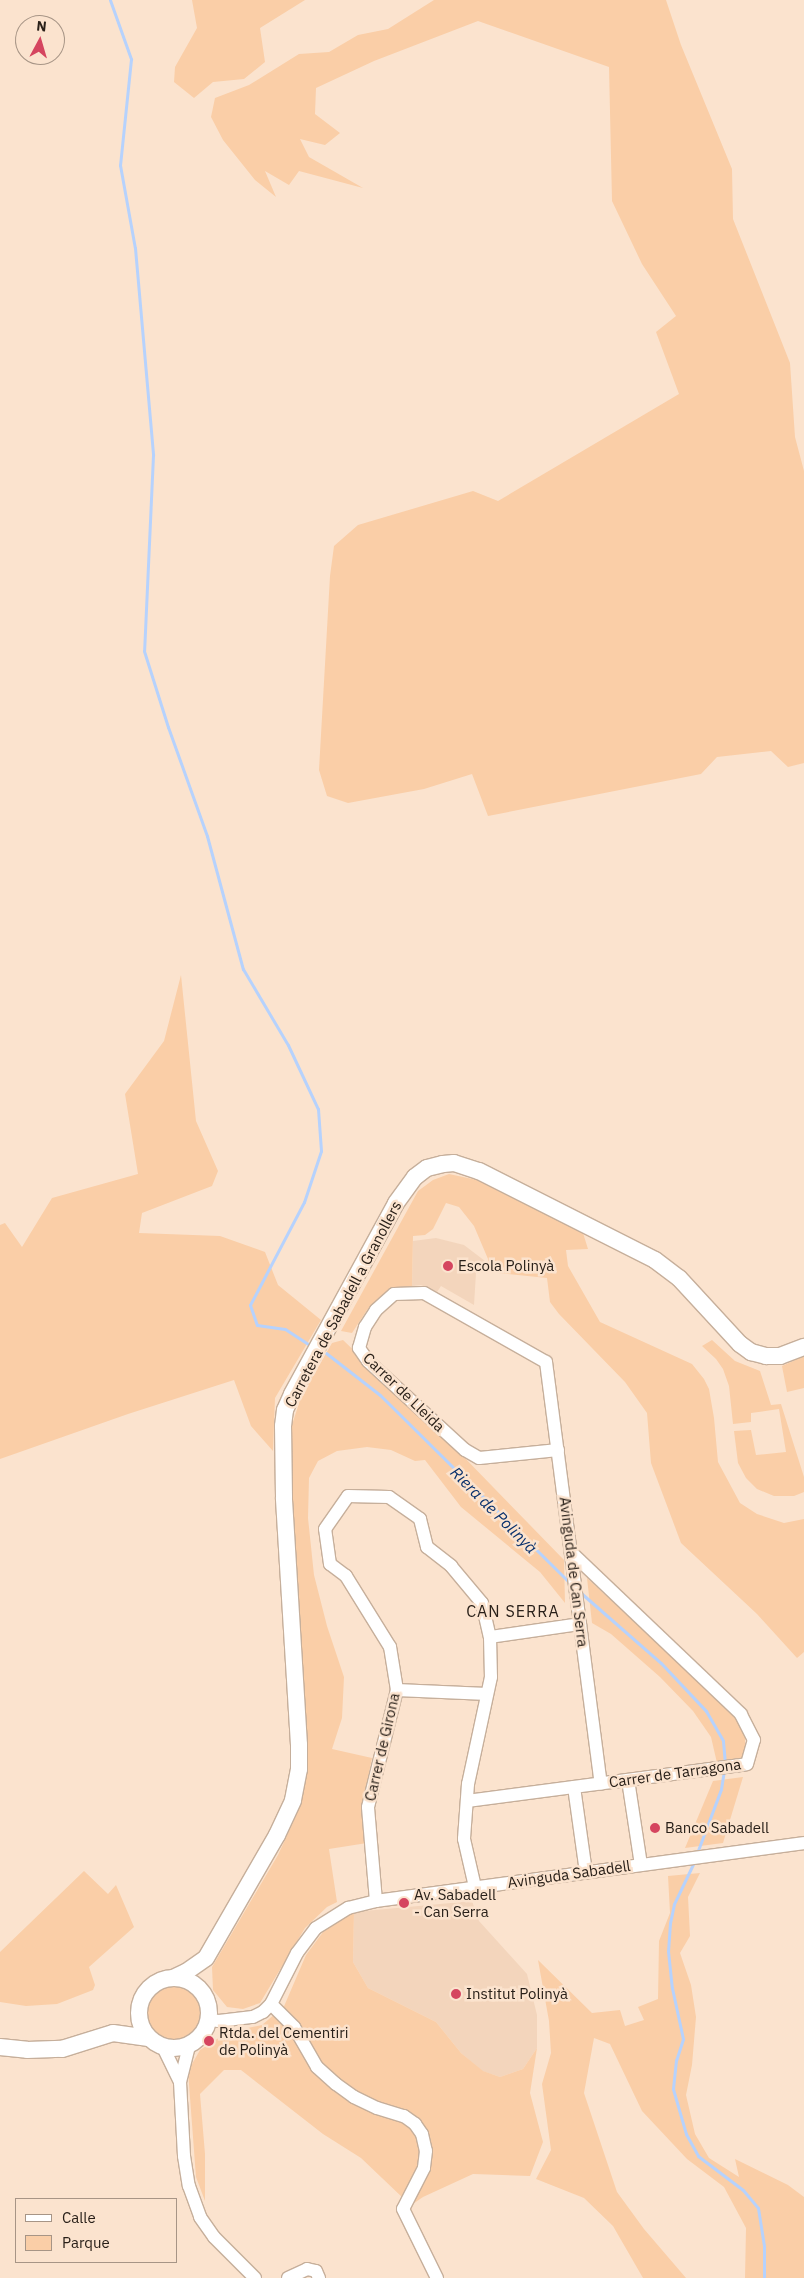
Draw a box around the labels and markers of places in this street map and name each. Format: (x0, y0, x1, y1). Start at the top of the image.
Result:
place label: Escola Polinyà (458, 1257, 554, 1275)
marker: Escola Polinyà (442, 1260, 454, 1272)
place label: Banco Sabadell (665, 1819, 769, 1837)
marker: Banco Sabadell (649, 1822, 661, 1834)
place label: Av. Sabadell - Can Serra (414, 1885, 496, 1920)
marker: Av. Sabadell - Can Serra (398, 1897, 410, 1909)
place label: Institut Polinyà (466, 1985, 568, 2003)
marker: Institut Polinyà (450, 1988, 462, 2000)
place label: Rtda. del Cementiri de Polinyà (219, 2023, 349, 2058)
marker: Rtda. del Cementiri de Polinyà (203, 2035, 215, 2047)

